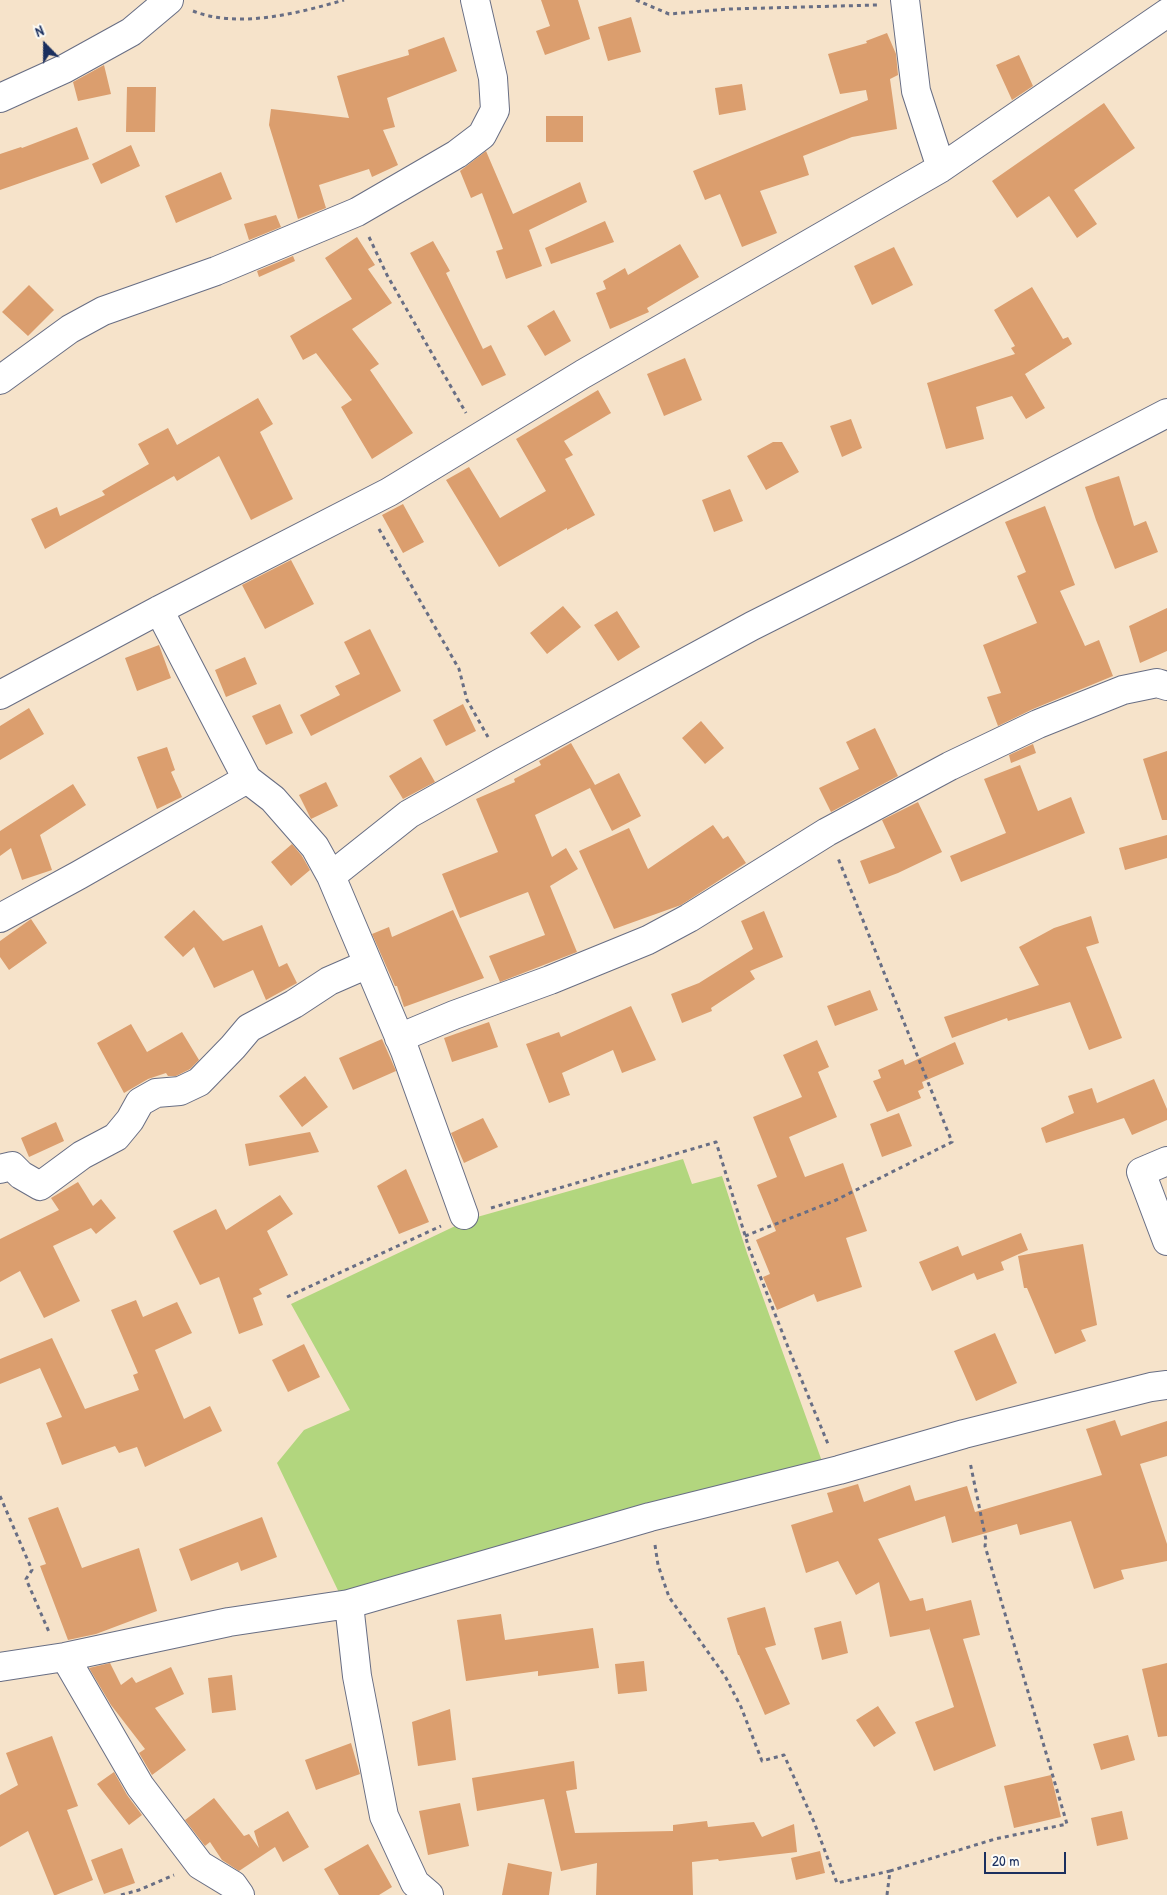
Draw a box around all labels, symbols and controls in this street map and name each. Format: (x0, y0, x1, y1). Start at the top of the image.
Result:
north arrow (20, 20, 70, 70)
text: N (32, 20, 46, 41)
scale bar (987, 1842, 1070, 1874)
text: 20 m (992, 1850, 1019, 1871)

